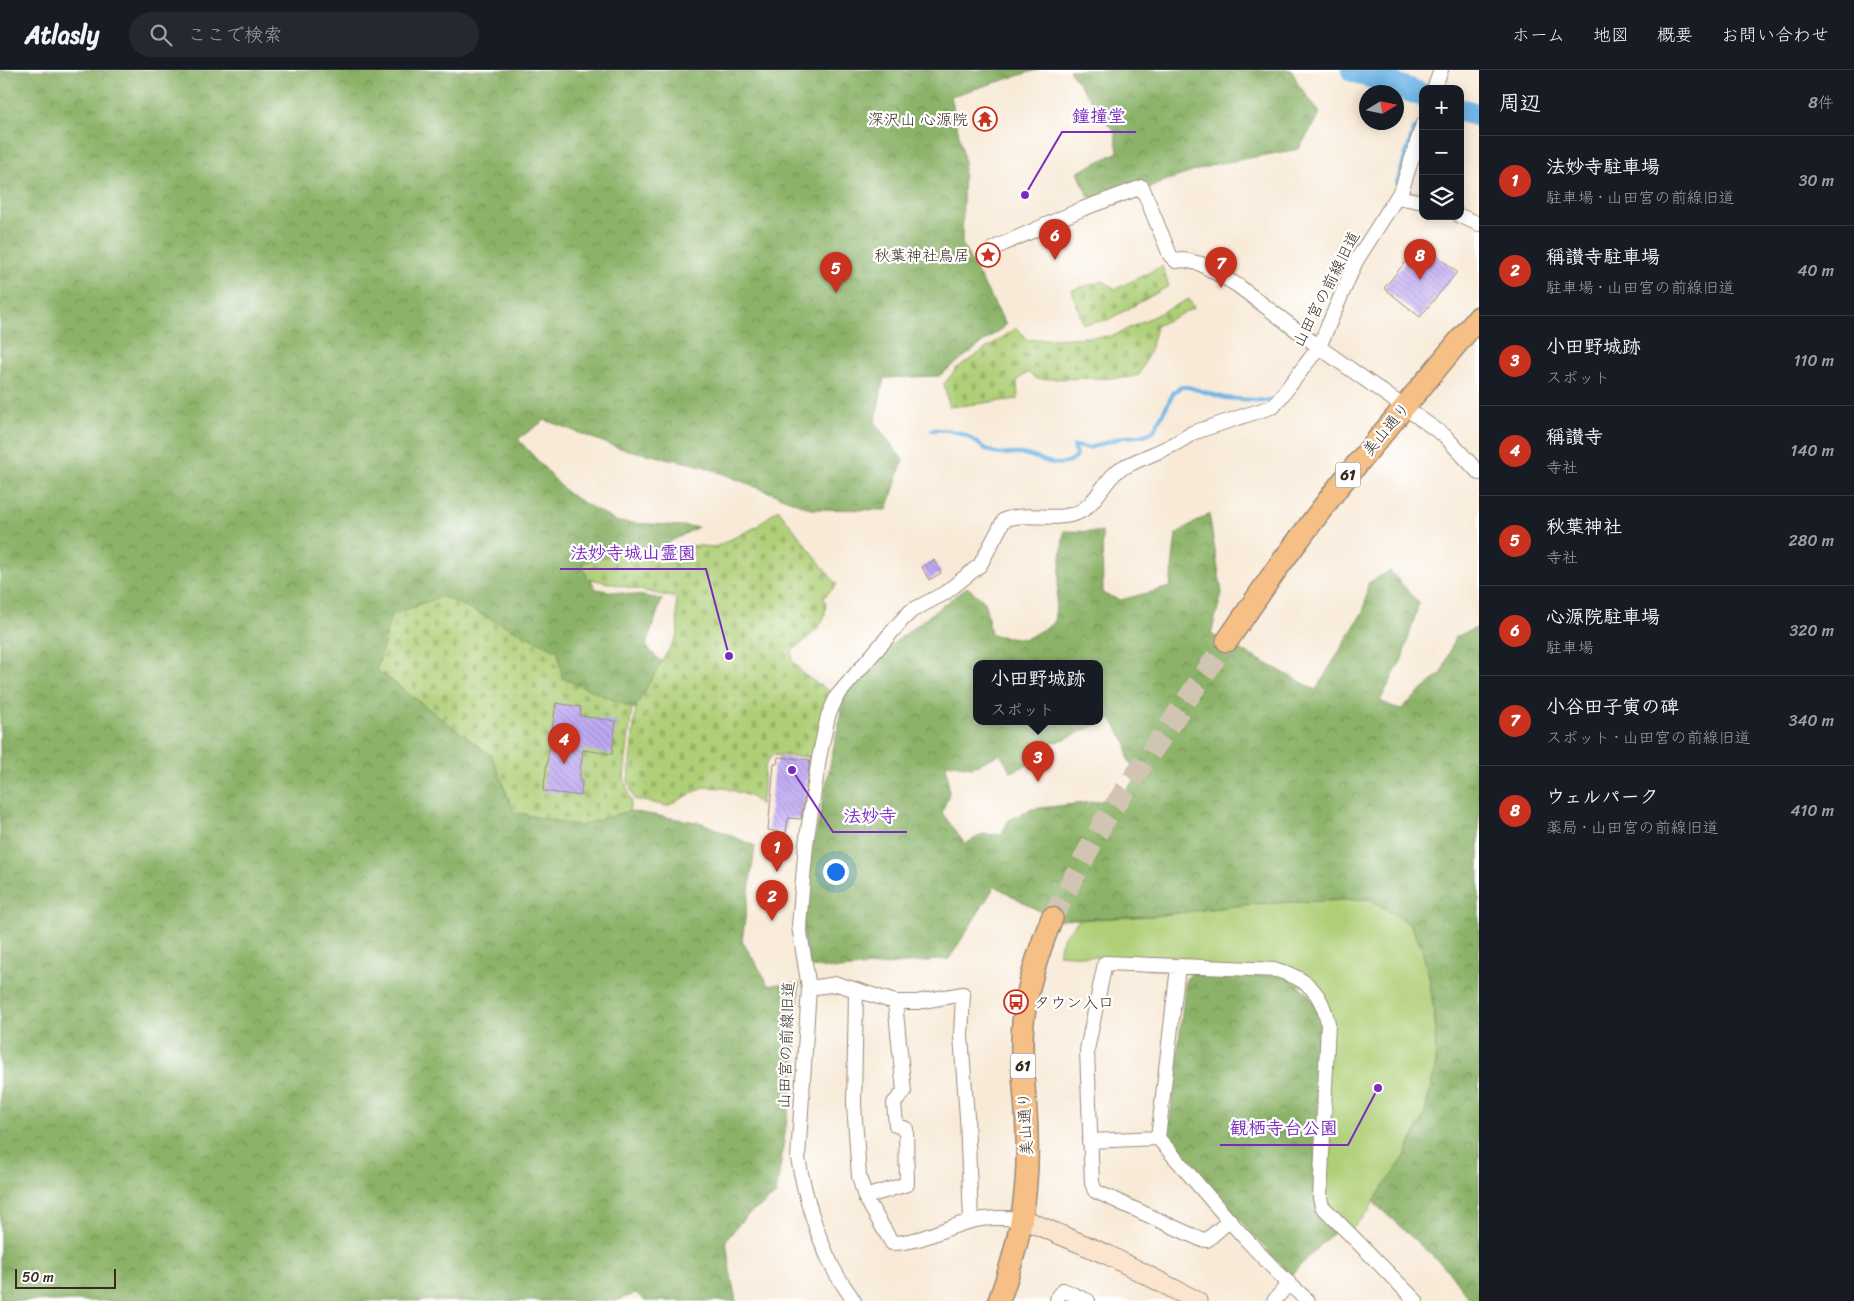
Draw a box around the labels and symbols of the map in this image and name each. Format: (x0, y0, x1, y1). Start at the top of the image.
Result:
north arrow (1359, 85, 1404, 130)
callout: 鐘撞堂 (1062, 99, 1136, 132)
text: 鐘撞堂 (1072, 100, 1126, 132)
place label: 深沢山 心源院 (868, 105, 968, 134)
temple icon: 深沢山 心源院 (972, 106, 998, 132)
pin: 6 (1039, 219, 1071, 260)
street label: 山田宮の前線旧道 (1284, 225, 1368, 353)
pin: 8 (1404, 239, 1436, 280)
place label: 秋葉神社鳥居 (874, 241, 970, 270)
place icon: 秋葉神社鳥居 (975, 242, 1001, 268)
pin: 7 (1205, 247, 1237, 288)
pin: 5 (820, 252, 852, 293)
street label: 美山通り (1354, 395, 1418, 463)
road number: 61 (1336, 462, 1360, 488)
callout: 法妙寺城山霊園 (560, 536, 706, 569)
text: 法妙寺城山霊園 (570, 537, 696, 569)
pin: 4 (548, 723, 580, 764)
pin: 3 (1022, 741, 1054, 782)
callout: 法妙寺 (833, 799, 907, 832)
text: 法妙寺 (843, 800, 897, 832)
pin: 1 (761, 831, 793, 872)
your location (823, 859, 849, 885)
pin: 2 (756, 880, 788, 921)
street label: 山田宮の前線旧道 (769, 981, 803, 1109)
place label: タウン入口 (1034, 988, 1114, 1017)
bus stop icon: タウン入口 (1003, 989, 1029, 1015)
road number: 61 (1010, 1054, 1036, 1078)
street label: 美山通り (1009, 1091, 1041, 1157)
callout: 観栖寺台公園 (1220, 1112, 1348, 1145)
text: 観栖寺台公園 (1230, 1112, 1338, 1144)
scale bar (15, 1266, 116, 1289)

